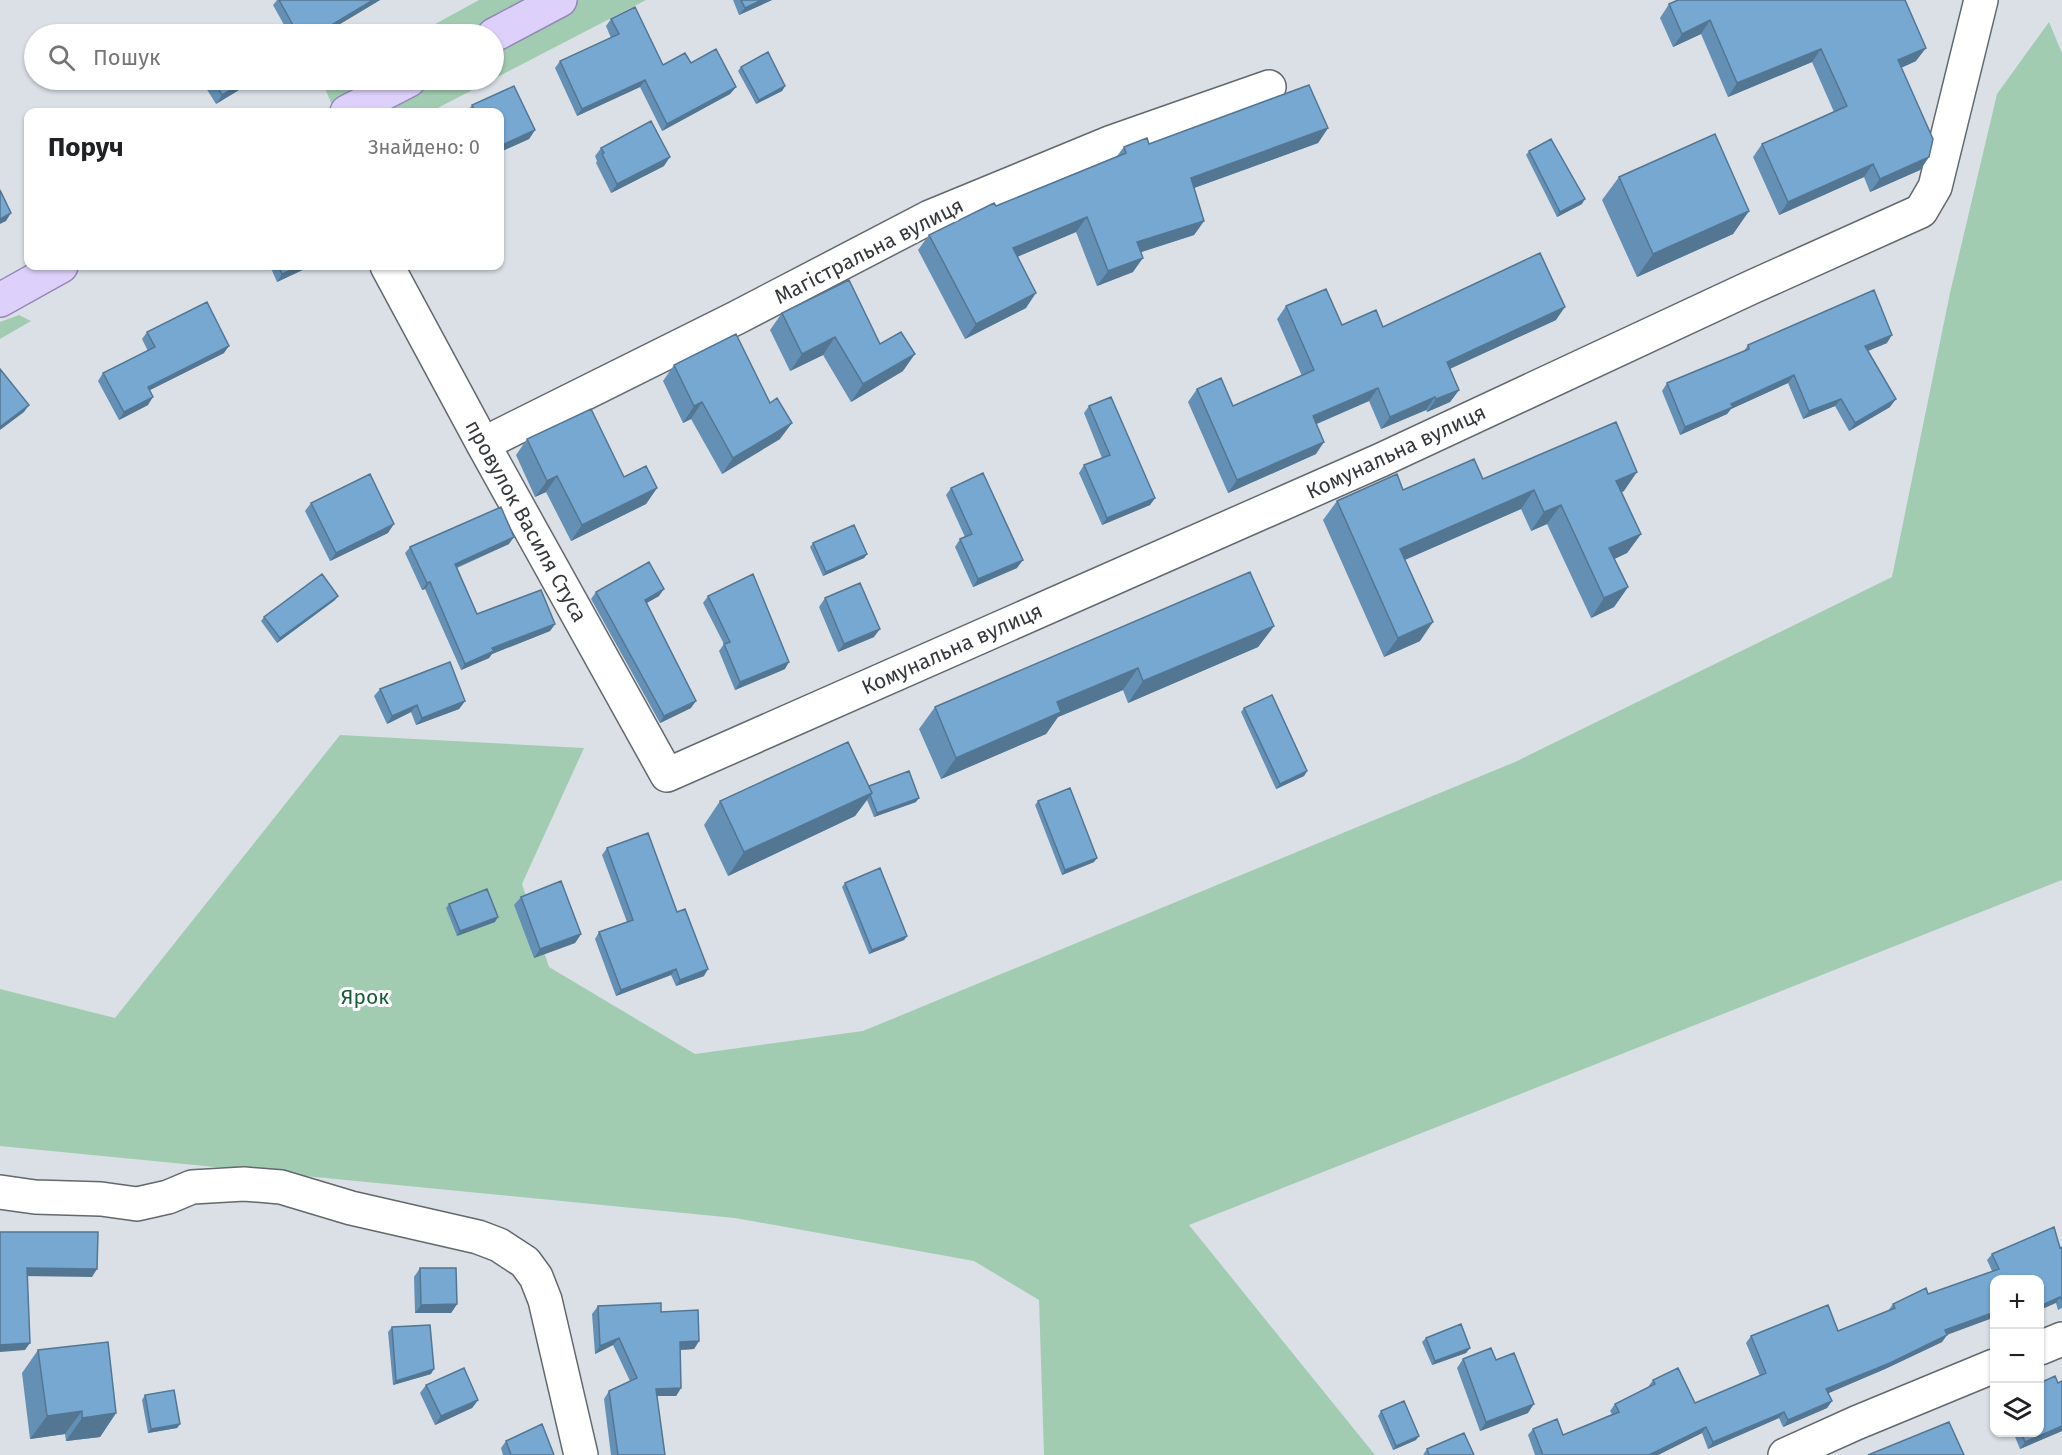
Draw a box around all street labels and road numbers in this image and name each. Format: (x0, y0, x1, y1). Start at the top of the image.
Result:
street label: Магістральна вулиця (770, 192, 968, 310)
street label: Комунальна вулиця (1302, 399, 1490, 505)
street label: провулок Василя Стуса (460, 415, 592, 627)
street label: Комунальна вулиця (858, 597, 1046, 701)

